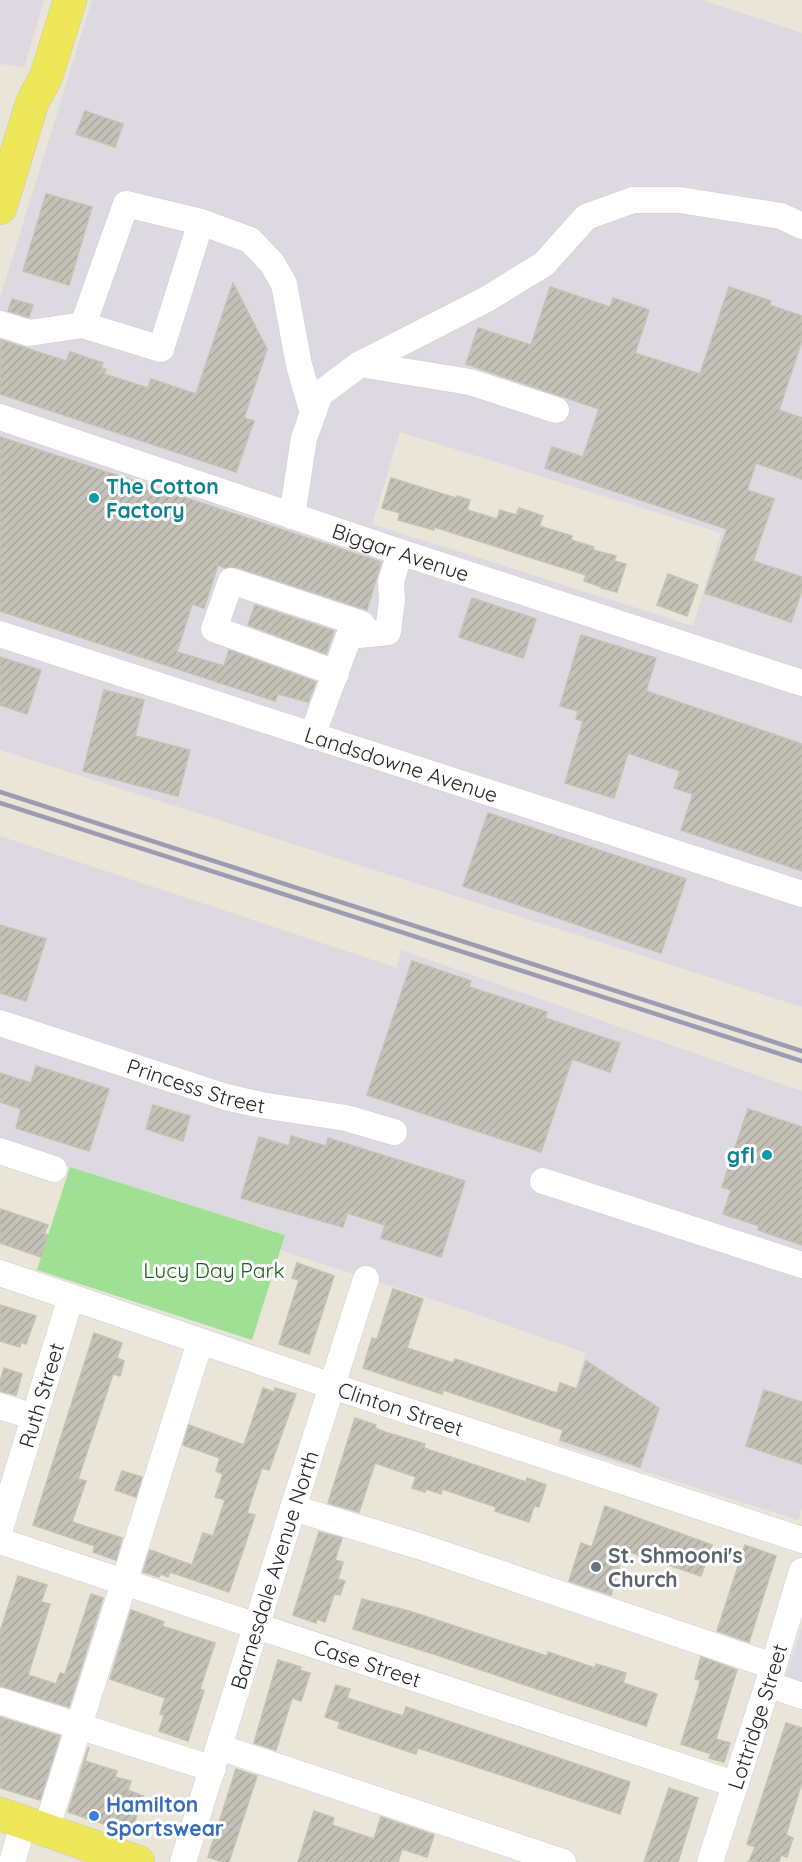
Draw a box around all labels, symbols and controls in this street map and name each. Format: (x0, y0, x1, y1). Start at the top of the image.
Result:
place label: The Cotton Factory (106, 473, 219, 523)
marker: The Cotton Factory (87, 491, 101, 505)
street label: Biggar Avenue (329, 517, 473, 587)
street label: Landsdowne Avenue (302, 721, 501, 808)
street label: Princess Street (124, 1053, 267, 1118)
place label: gfl (727, 1142, 755, 1168)
marker: gfl (760, 1148, 774, 1162)
park label: Lucy Day Park (143, 1257, 285, 1283)
street label: Ruth Street (13, 1340, 69, 1451)
street label: Clinton Street (335, 1376, 467, 1441)
street label: Barnesdale Avenue North (224, 1447, 324, 1692)
place label: St. Shmooni's Church (608, 1542, 743, 1592)
marker: St. Shmooni's Church (589, 1560, 603, 1574)
street label: Case Street (310, 1633, 424, 1692)
street label: Lottridge Street (722, 1641, 792, 1792)
place label: Hamilton Sportswear (106, 1791, 224, 1841)
marker: Hamilton Sportswear (87, 1809, 101, 1823)

